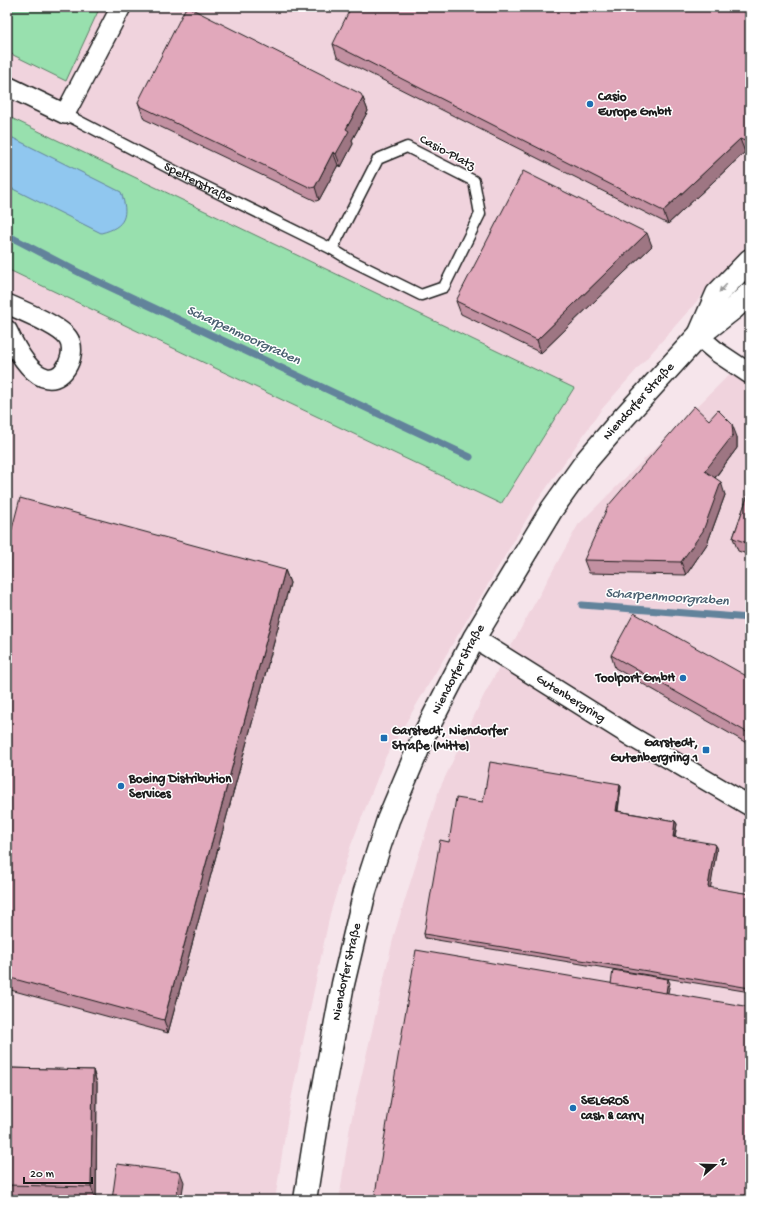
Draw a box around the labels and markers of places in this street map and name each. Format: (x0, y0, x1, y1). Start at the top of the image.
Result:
place label: Casio Europe GmbH (597, 90, 672, 121)
marker: Casio Europe GmbH (585, 99, 595, 109)
place label: Toolport GmbH (595, 671, 676, 687)
marker: Toolport GmbH (678, 673, 688, 683)
place label: Garstedt, Niendorfer Straße (Mitte) (392, 723, 509, 754)
marker: Garstedt, Niendorfer Straße (Mitte) (379, 733, 389, 743)
place label: Garstedt, Gutenbergring 1 (611, 736, 698, 766)
marker: Garstedt, Gutenbergring 1 (701, 745, 711, 755)
place label: Boeing Distribution Services (128, 772, 232, 802)
marker: Boeing Distribution Services (116, 781, 126, 791)
place label: SELGROS cash & carry (581, 1094, 644, 1124)
marker: SELGROS cash & carry (568, 1103, 578, 1113)

